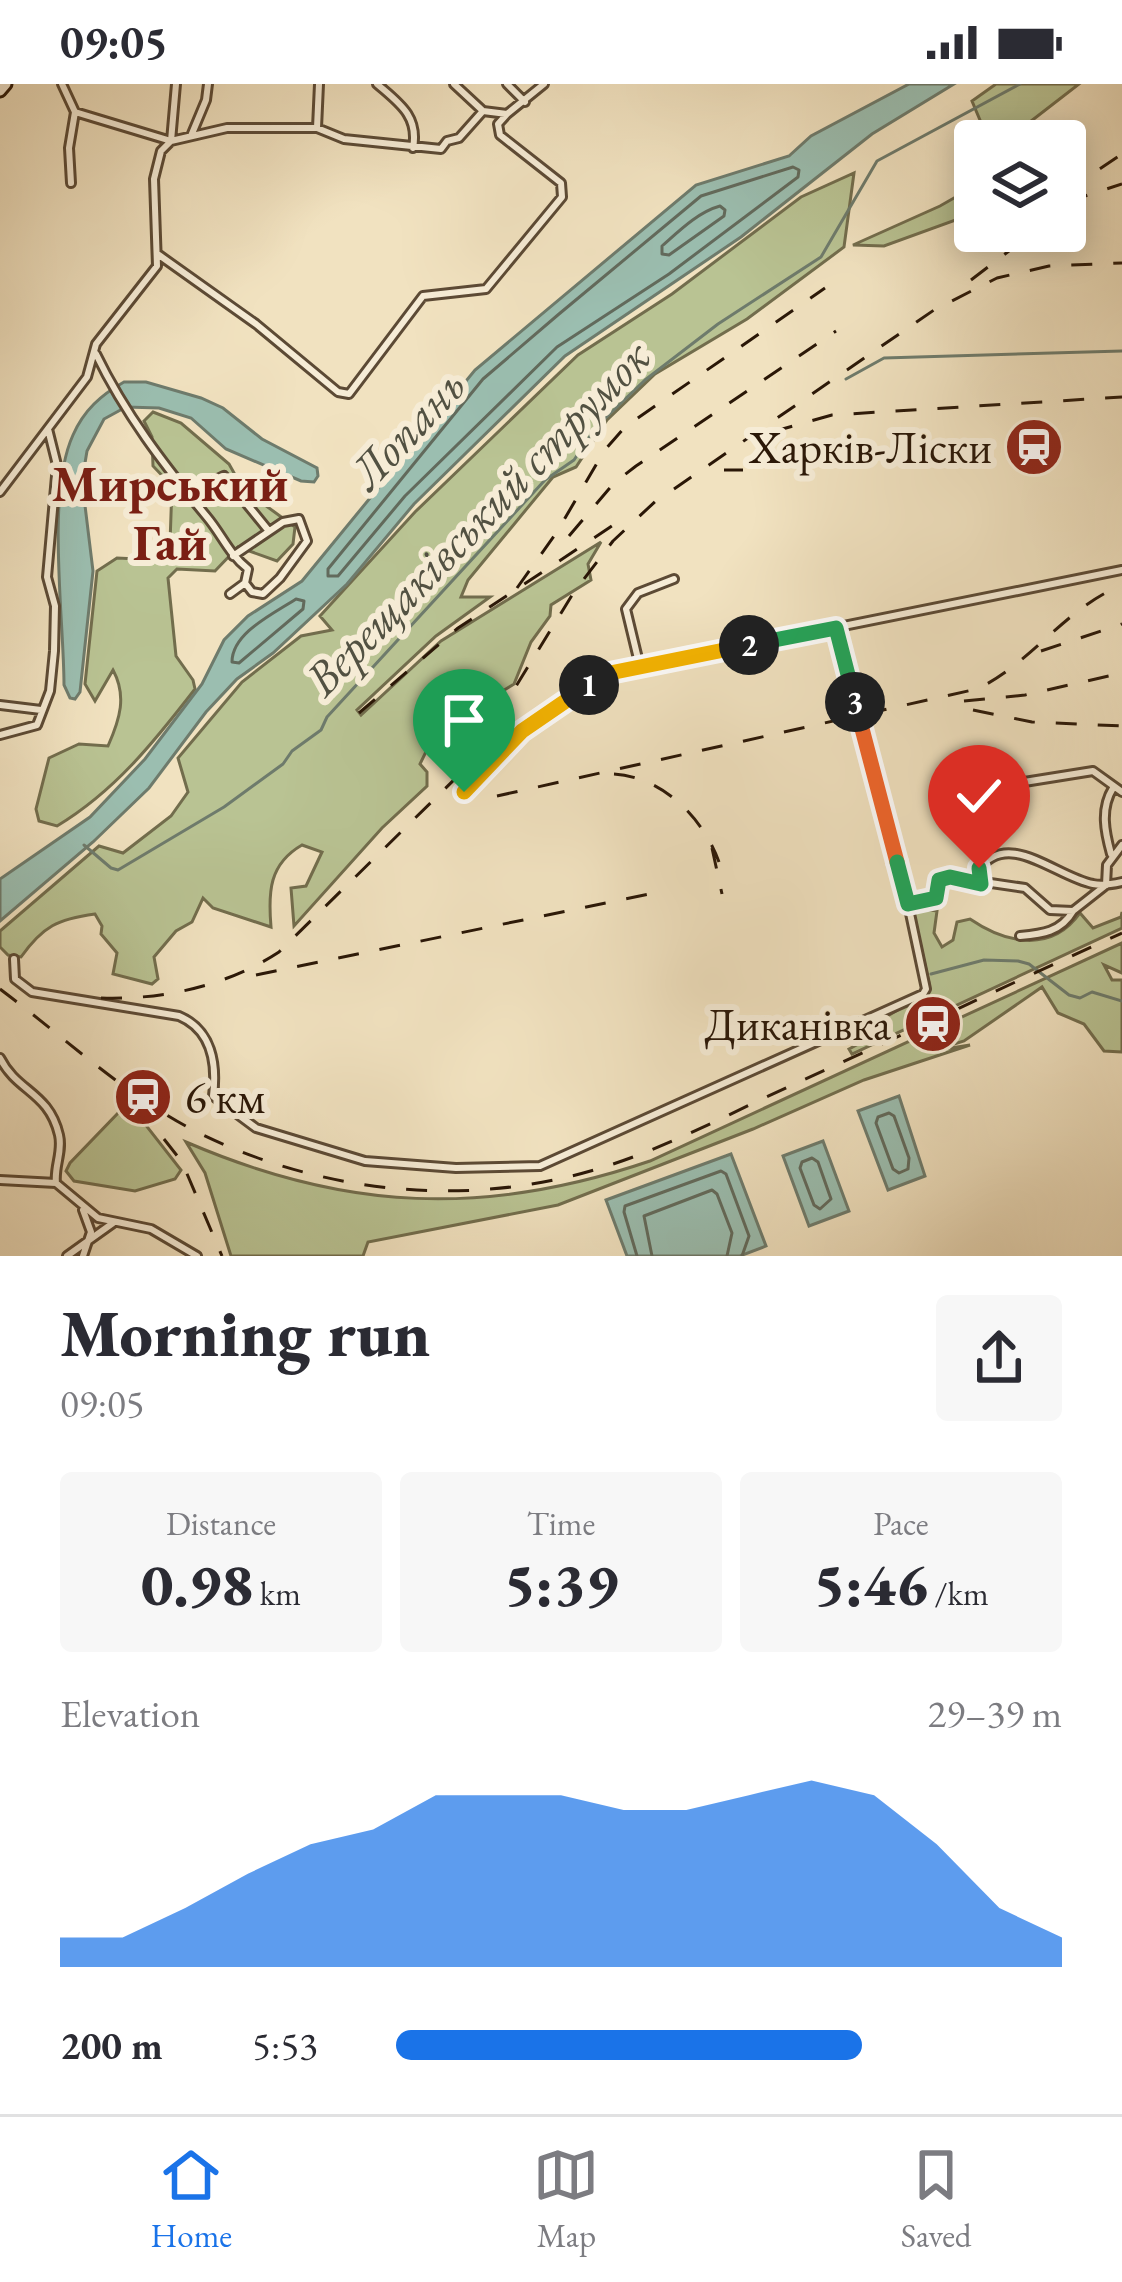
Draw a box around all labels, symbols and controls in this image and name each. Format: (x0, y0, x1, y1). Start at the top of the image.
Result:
text: 09:05 (60, 13, 168, 71)
map controls (954, 120, 1086, 252)
button: layers (954, 120, 1086, 252)
water label: Верещаківський струмок (290, 325, 664, 709)
water label: Лопань (334, 354, 479, 503)
station icon: Харків-Ліски (1003, 416, 1065, 478)
place label: Харків-Ліски (748, 418, 992, 476)
district label: Мирський Гай (52, 450, 288, 575)
pin: 2 (719, 615, 779, 675)
text: 2 (740, 623, 758, 666)
pin: 1 (559, 655, 619, 715)
text: 1 (580, 663, 598, 706)
pin (413, 669, 515, 792)
pin: 3 (825, 672, 885, 732)
text: 3 (846, 680, 864, 723)
icon: arrive (431, 687, 497, 753)
pin (928, 745, 1030, 868)
icon: check (946, 763, 1012, 829)
station icon: Диканівка (902, 993, 964, 1055)
place label: Диканівка (704, 995, 891, 1053)
station icon: 6 км (112, 1066, 174, 1128)
place label: 6 км (185, 1068, 265, 1126)
text: Morning run (60, 1290, 430, 1376)
button: share (936, 1295, 1062, 1421)
text: 09:05 (60, 1378, 145, 1429)
text: Distance (166, 1502, 276, 1545)
text: Time (527, 1502, 595, 1545)
text: Pace (873, 1502, 929, 1545)
text: 0.98 (141, 1545, 253, 1623)
text: 5:39 (504, 1545, 618, 1623)
text: 5:46 (813, 1545, 928, 1623)
text: km (253, 1572, 301, 1615)
text: /km (928, 1572, 989, 1615)
text: Elevation (60, 1688, 200, 1739)
text: 29–39 m (928, 1688, 1062, 1739)
text: 200 m (60, 2020, 163, 2071)
text: 5:53 (252, 2020, 318, 2071)
tab: Home (151, 2142, 232, 2257)
tab: Map (533, 2142, 599, 2257)
tab: Saved (901, 2142, 971, 2257)

